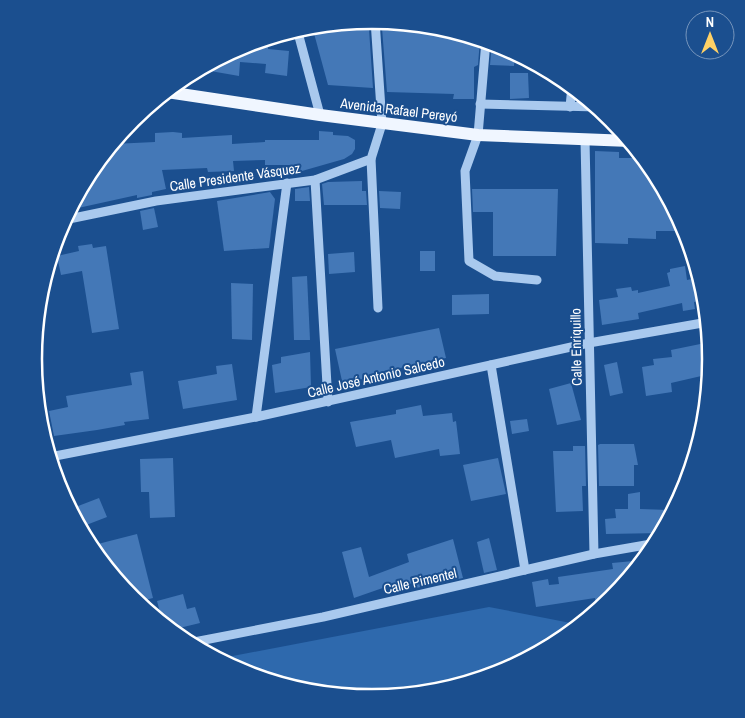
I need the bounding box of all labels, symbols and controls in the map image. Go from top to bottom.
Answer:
north arrow [685,10,735,60]
text: N [706,13,714,31]
street label: Avenida Rafael Pereyó [338,94,459,126]
street label: Calle Presidente Vásquez [168,159,302,195]
street label: Calle Enriquillo [566,308,586,386]
street label: Calle José Antonio Salcedo [306,352,446,402]
street label: Calle Pimentel [382,564,458,598]

